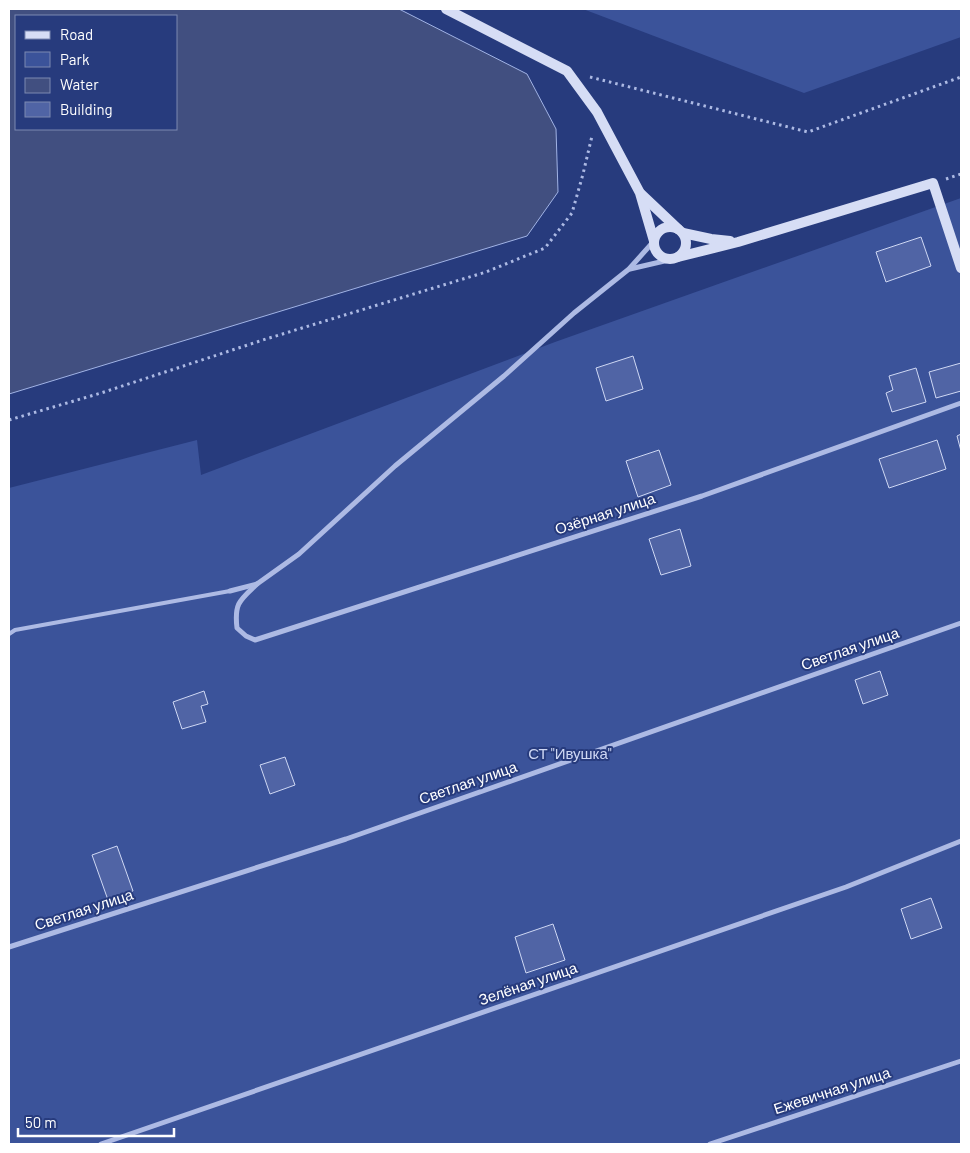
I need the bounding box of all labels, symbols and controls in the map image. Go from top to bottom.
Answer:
legend [15,15,178,130]
text: Road [60,25,93,43]
text: Park [60,50,90,68]
text: Water [60,75,99,93]
text: Building [60,100,113,118]
street label: Озёрная улица [552,488,658,538]
street label: Светлая улица [798,623,902,673]
park label: СТ "Ивушка" [528,744,612,762]
street label: Светлая улица [416,757,520,807]
street label: Светлая улица [32,884,136,933]
street label: Зелёная улица [476,958,580,1008]
street label: Ежевичная улица [771,1063,893,1117]
scale bar [18,1106,174,1138]
text: 50 m [25,1113,57,1131]

